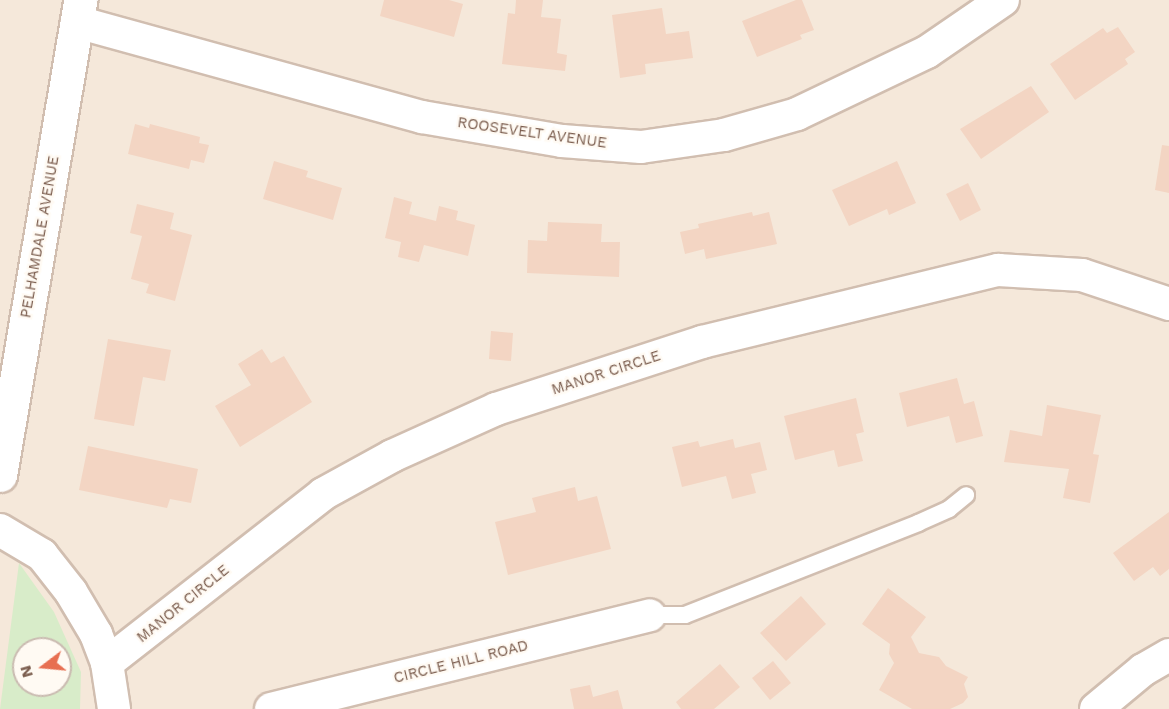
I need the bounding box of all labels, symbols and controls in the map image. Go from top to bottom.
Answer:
street label: ROOSEVELT AVENUE [456,114,608,152]
street label: PELHAMDALE AVENUE [17,154,63,320]
street label: MANOR CIRCLE [549,347,663,399]
street label: MANOR CIRCLE [133,561,233,647]
north arrow [12,637,72,697]
street label: CIRCLE HILL ROAD [392,637,530,687]
text: N [15,663,37,680]

